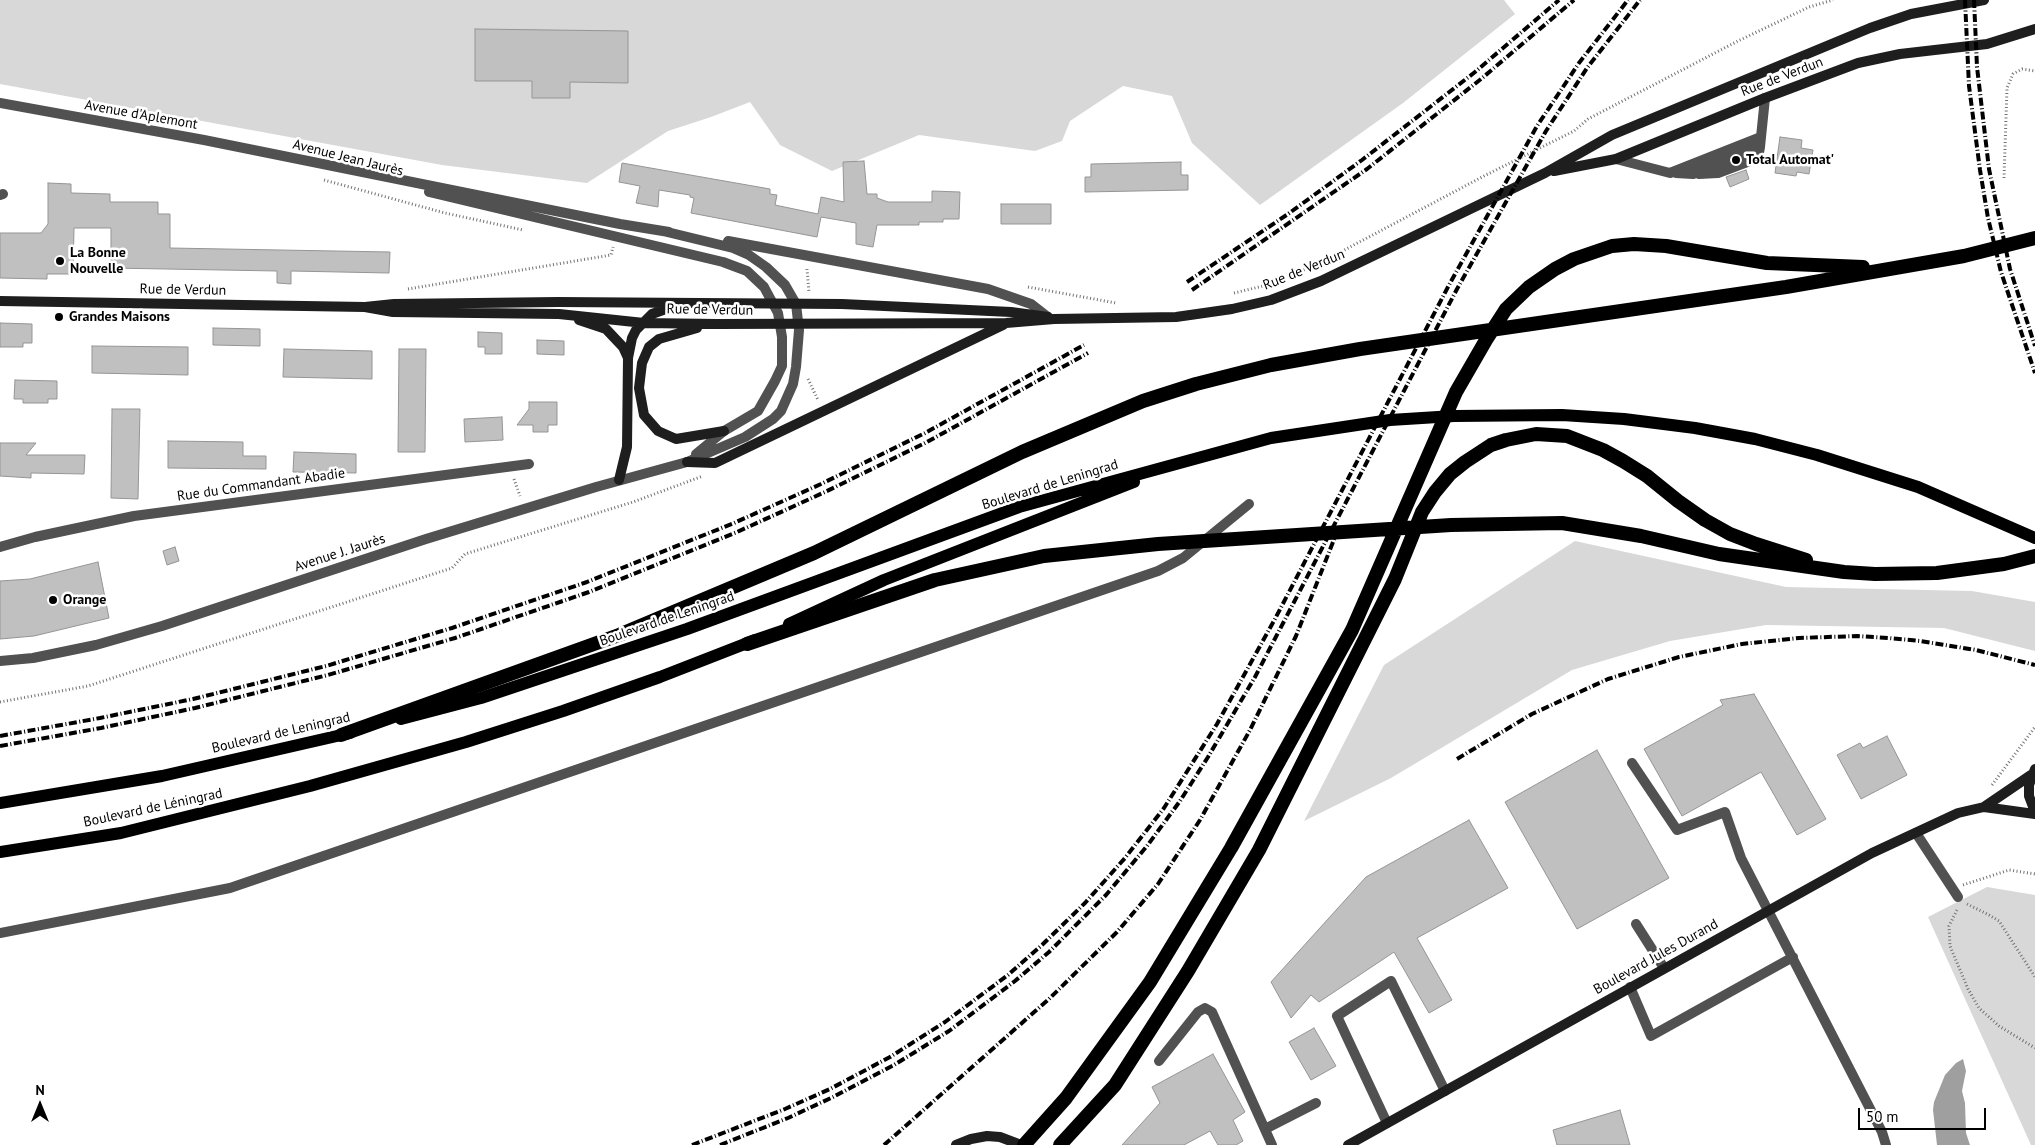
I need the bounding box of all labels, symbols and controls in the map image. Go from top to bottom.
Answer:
street label: Rue de Verdun [1739,54,1825,100]
street label: Avenue d'Aplemont [83,97,199,133]
street label: Avenue Jean Jaurès [291,136,405,180]
place label: Total Automat' [1746,152,1834,168]
marker: Total Automat' [1730,154,1742,166]
place label: La Bonne Nouvelle [70,245,126,278]
street label: Rue de Verdun [1261,246,1347,294]
marker: La Bonne Nouvelle [54,255,66,267]
street label: Rue de Verdun [140,281,226,299]
street label: Rue de Verdun [667,301,753,319]
place label: Grandes Maisons [69,309,170,325]
marker: Grandes Maisons [53,311,65,323]
street label: Boulevard de Leningrad [980,456,1120,514]
street label: Rue du Commandant Abadie [176,465,346,505]
street label: Avenue J. Jaurès [292,530,388,576]
street label: Boulevard de Leningrad [597,588,737,650]
place label: Orange [63,592,106,608]
marker: Orange [47,594,59,606]
street label: Boulevard de Leningrad [210,709,352,757]
street label: Boulevard de Léningrad [82,785,224,831]
street label: Boulevard Jules Durand [1591,916,1721,998]
north arrow [15,1080,65,1130]
text: N [35,1081,45,1099]
scale bar [1860,1098,1988,1130]
text: 50 m [1866,1107,1899,1126]

